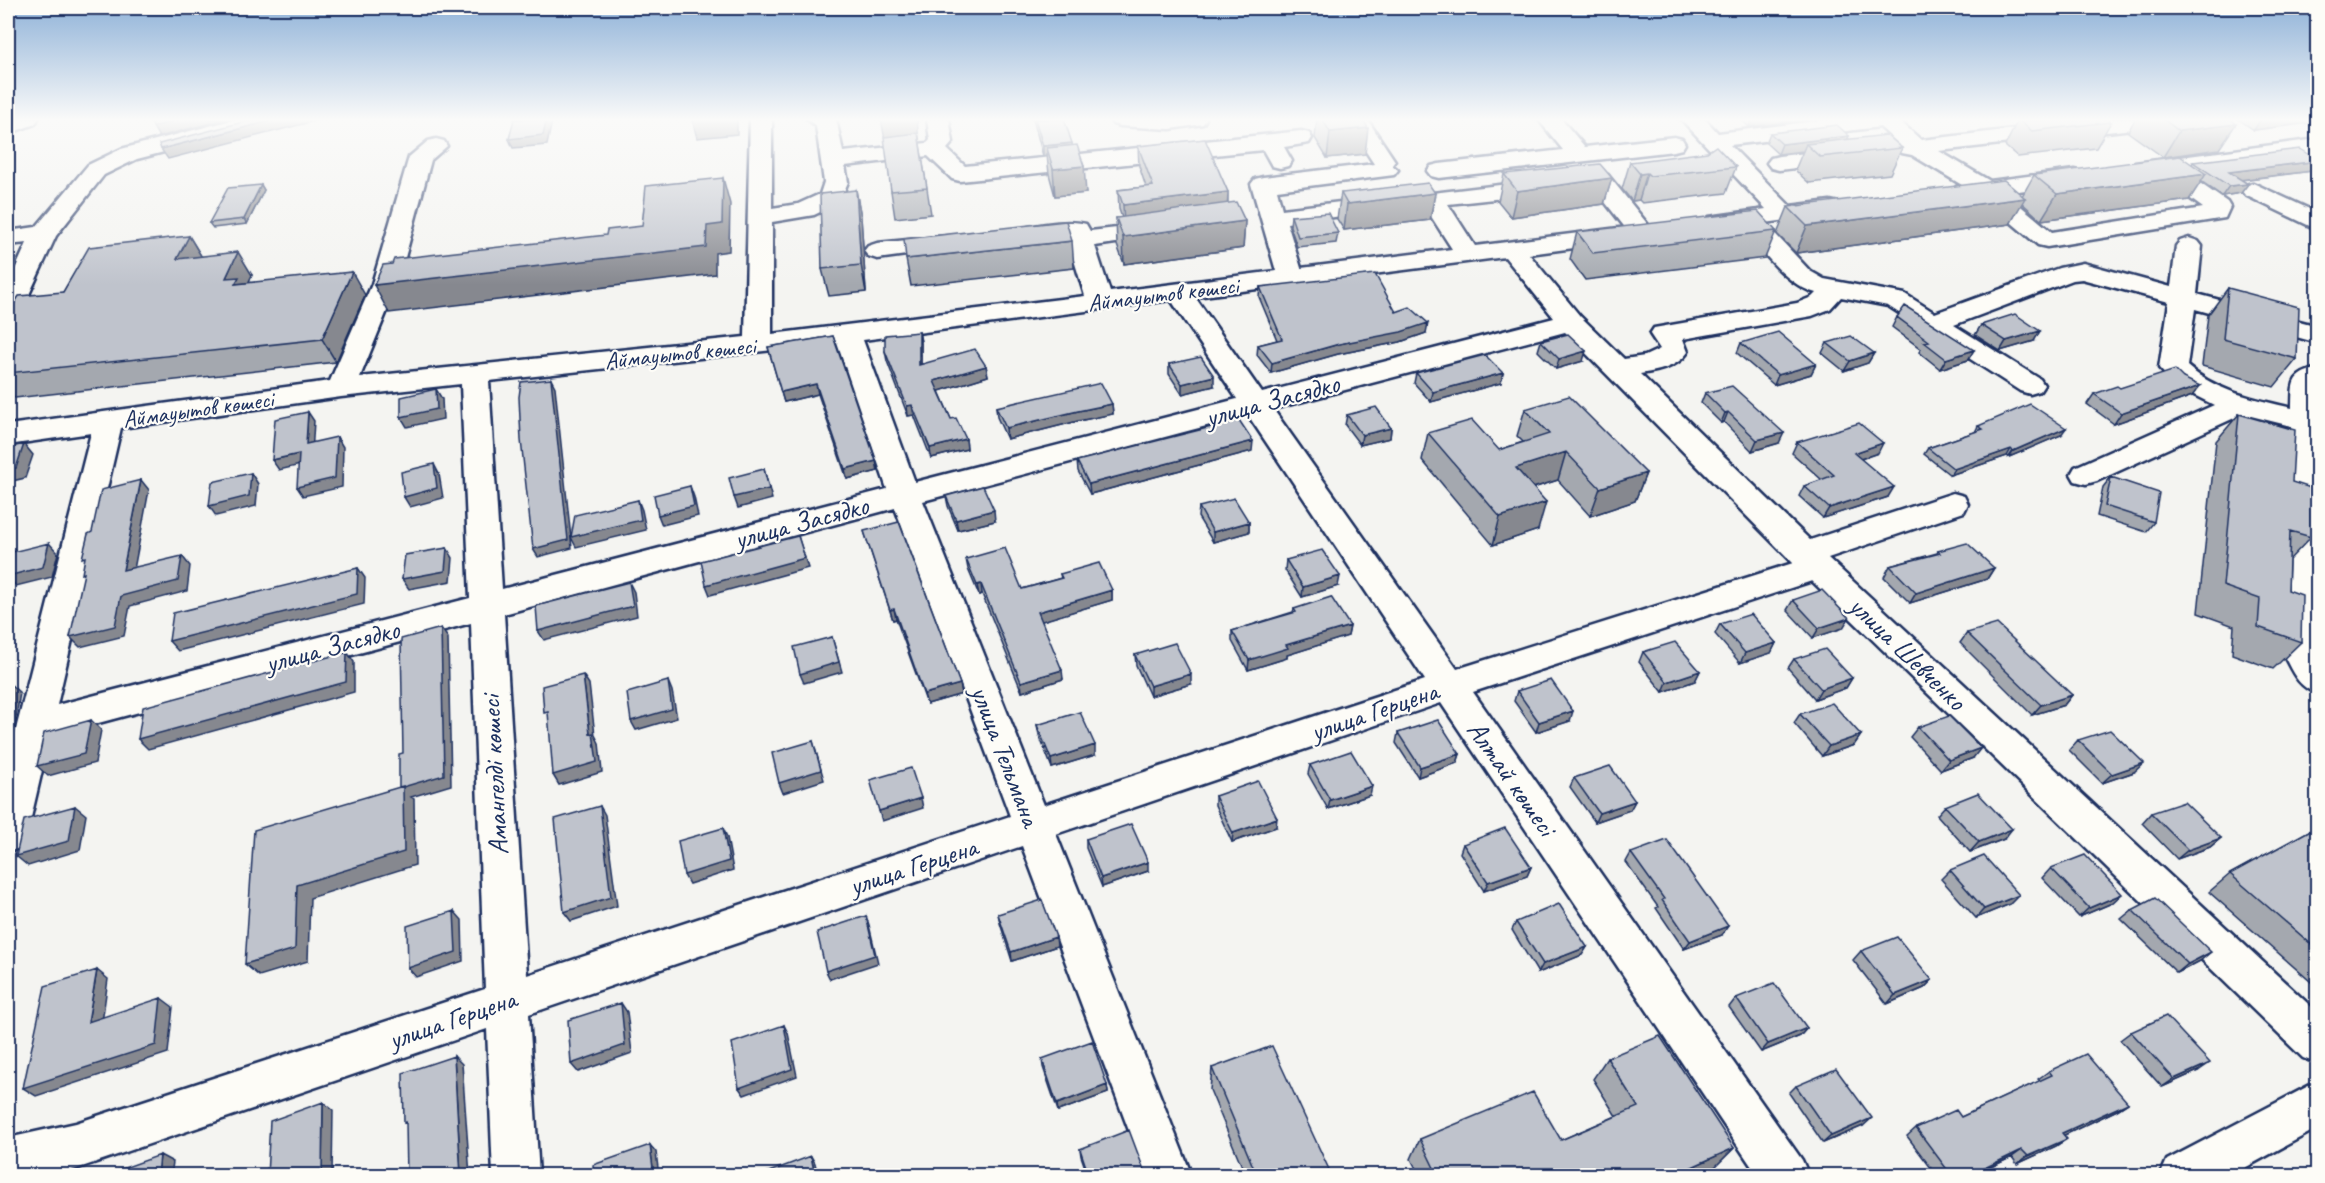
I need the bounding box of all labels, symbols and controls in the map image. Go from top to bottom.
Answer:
street label: Аймауытов көшесі [1086,270,1243,318]
street label: Аймауытов көшесі [603,330,759,376]
street label: улица Засядко [1199,365,1345,435]
street label: Аймауытов көшесі [121,383,278,434]
street label: улица Засядко [728,487,874,557]
street label: улица Шевченко [1841,587,1976,719]
street label: улица Засядко [259,611,405,681]
street label: улица Герцена [1304,672,1445,750]
street label: улица Тельмана [962,679,1050,834]
street label: Амангелді көшесі [472,690,516,856]
street label: Алтай көшесі [1460,714,1567,845]
street label: улица Герцена [843,828,984,904]
street label: улица Герцена [382,980,523,1058]

